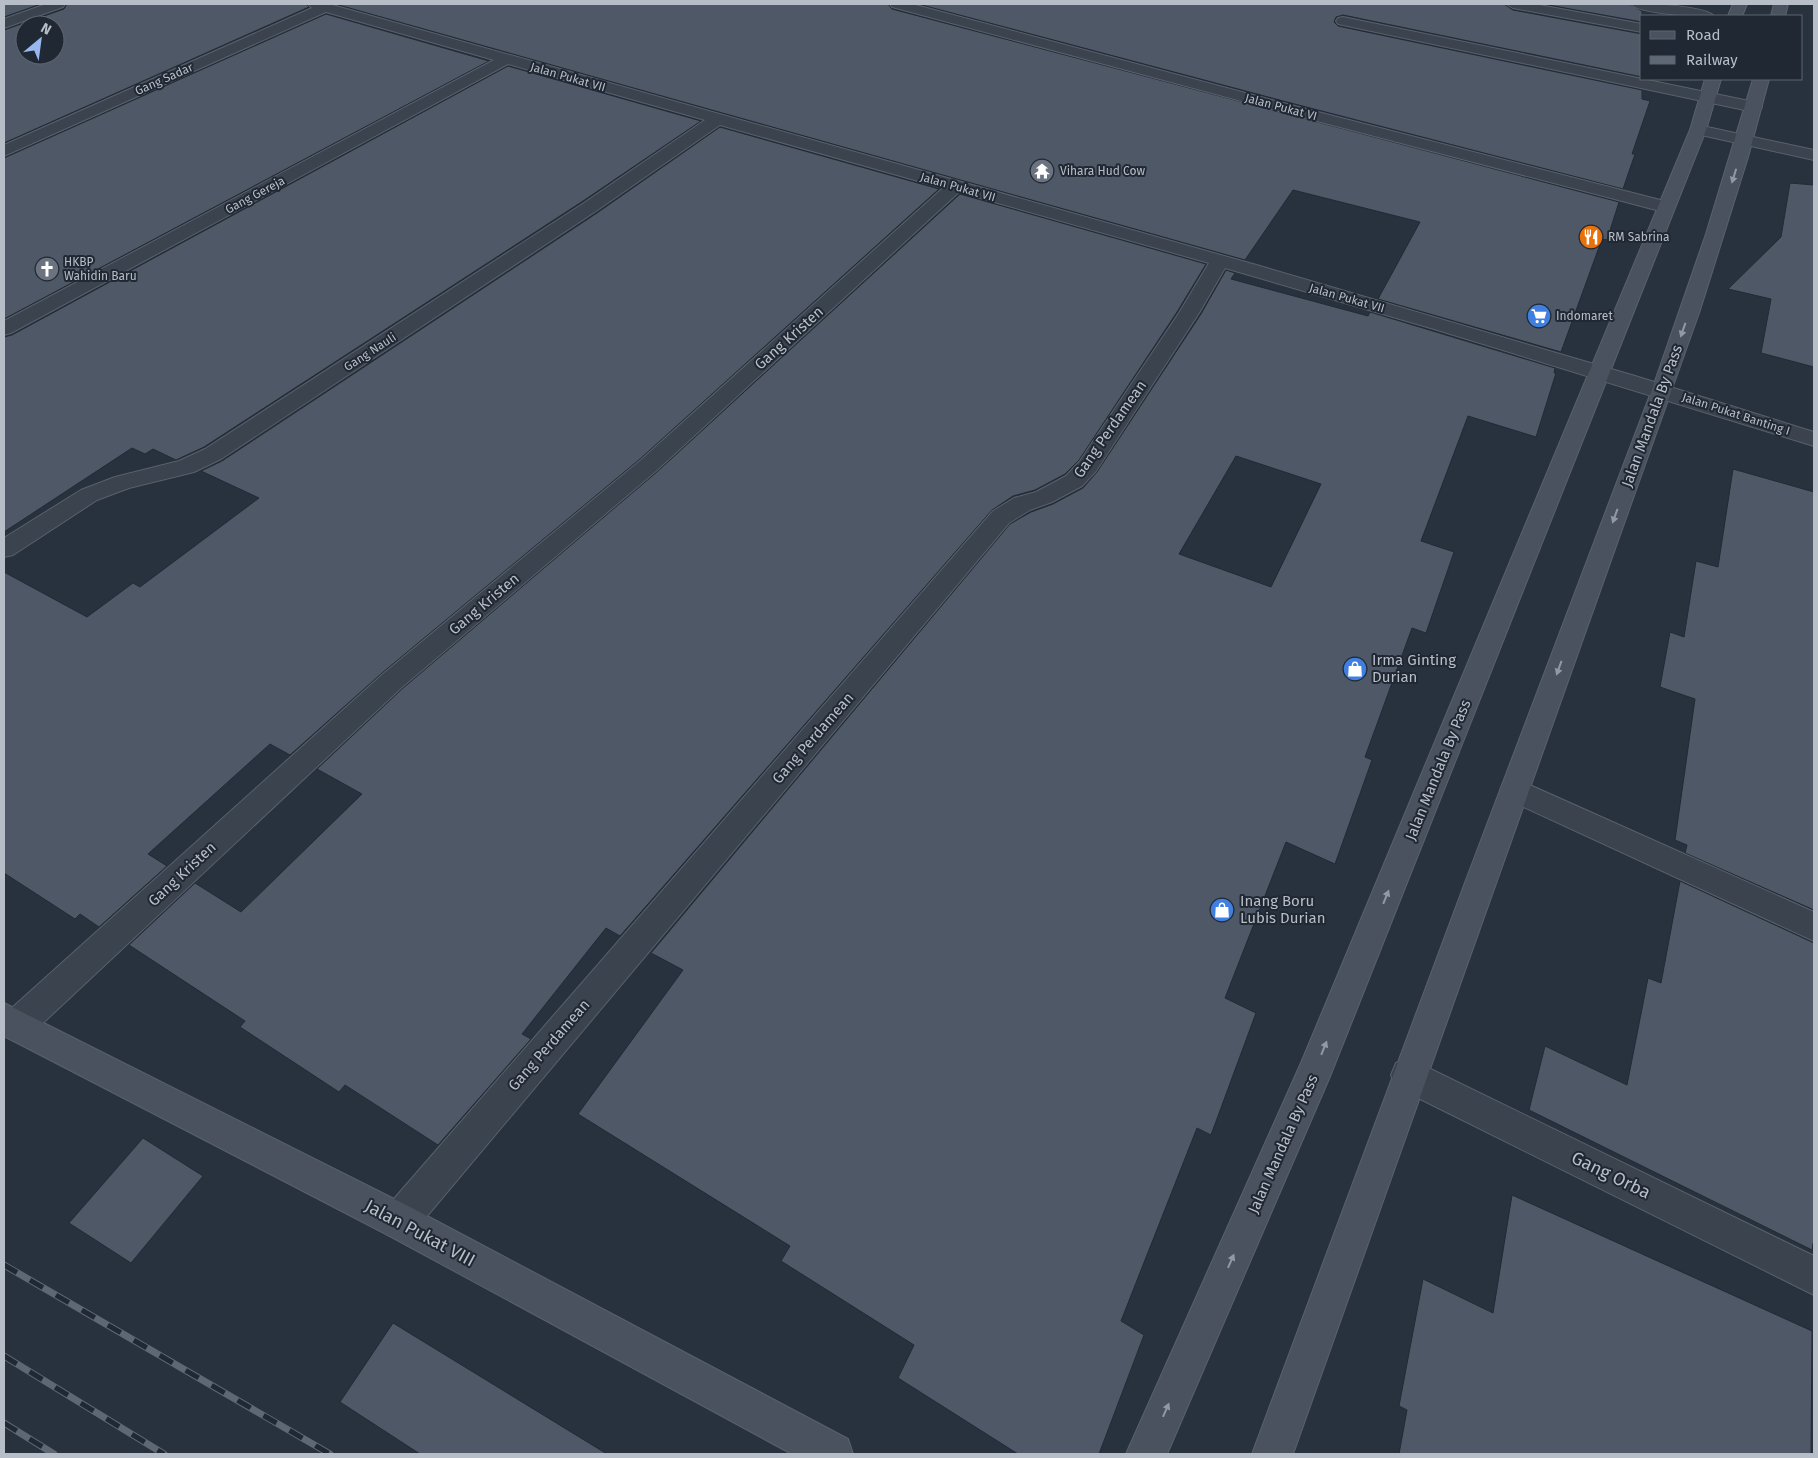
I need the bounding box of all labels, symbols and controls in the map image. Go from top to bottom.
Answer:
north arrow [15,15,65,65]
legend [1640,15,1803,80]
text: N [38,19,54,39]
text: Road [1686,26,1721,44]
text: Railway [1686,51,1738,69]
street label: Gang Sadar [133,60,195,98]
street label: Jalan Pukat VII [529,60,607,94]
street label: Jalan Pukat VI [1243,91,1319,123]
temple icon: Vihara Hud Cow [1029,158,1055,184]
place label: Vihara Hud Cow [1060,164,1146,178]
one-way arrow [1729,169,1737,184]
street label: Jalan Pukat VII [919,170,997,204]
street label: Gang Gereja [223,173,287,217]
restaurant icon: RM Sabrina [1578,224,1604,250]
place label: RM Sabrina [1608,230,1670,244]
place label: HKBP Wahidin Baru [64,255,137,283]
church icon: HKBP Wahidin Baru [34,256,60,282]
street label: Jalan Pukat VII [1308,281,1386,315]
street label: Gang Kristen [751,302,827,374]
supermarket icon: Indomaret [1526,303,1552,329]
place label: Indomaret [1556,309,1613,323]
one-way arrow [1678,323,1686,338]
street label: Gang Nauli [341,330,399,374]
street label: Jalan Mandala By Pass [1618,342,1686,490]
street label: Gang Perdamean [1070,377,1150,481]
street label: Jalan Pukat Banting I [1680,390,1792,438]
one-way arrow [1611,509,1619,524]
street label: Gang Kristen [445,569,523,639]
place label: Irma Ginting Durian [1372,651,1456,686]
shop icon: Irma Ginting Durian [1342,656,1368,682]
one-way arrow [1555,661,1562,676]
street label: Gang Perdamean [769,689,857,787]
street label: Jalan Mandala By Pass [1402,697,1474,843]
street label: Gang Kristen [144,838,220,910]
one-way arrow [1382,890,1390,904]
place label: Inang Boru Lubis Durian [1240,892,1325,927]
shop icon: Inang Boru Lubis Durian [1209,897,1235,923]
street label: Gang Perdamean [505,996,593,1094]
one-way arrow [1321,1041,1329,1055]
street label: Jalan Mandala By Pass [1244,1072,1322,1216]
street label: Gang Orba [1568,1146,1654,1204]
street label: Jalan Pukat VIII [361,1195,479,1271]
one-way arrow [1228,1254,1236,1268]
one-way arrow [1162,1403,1170,1417]

